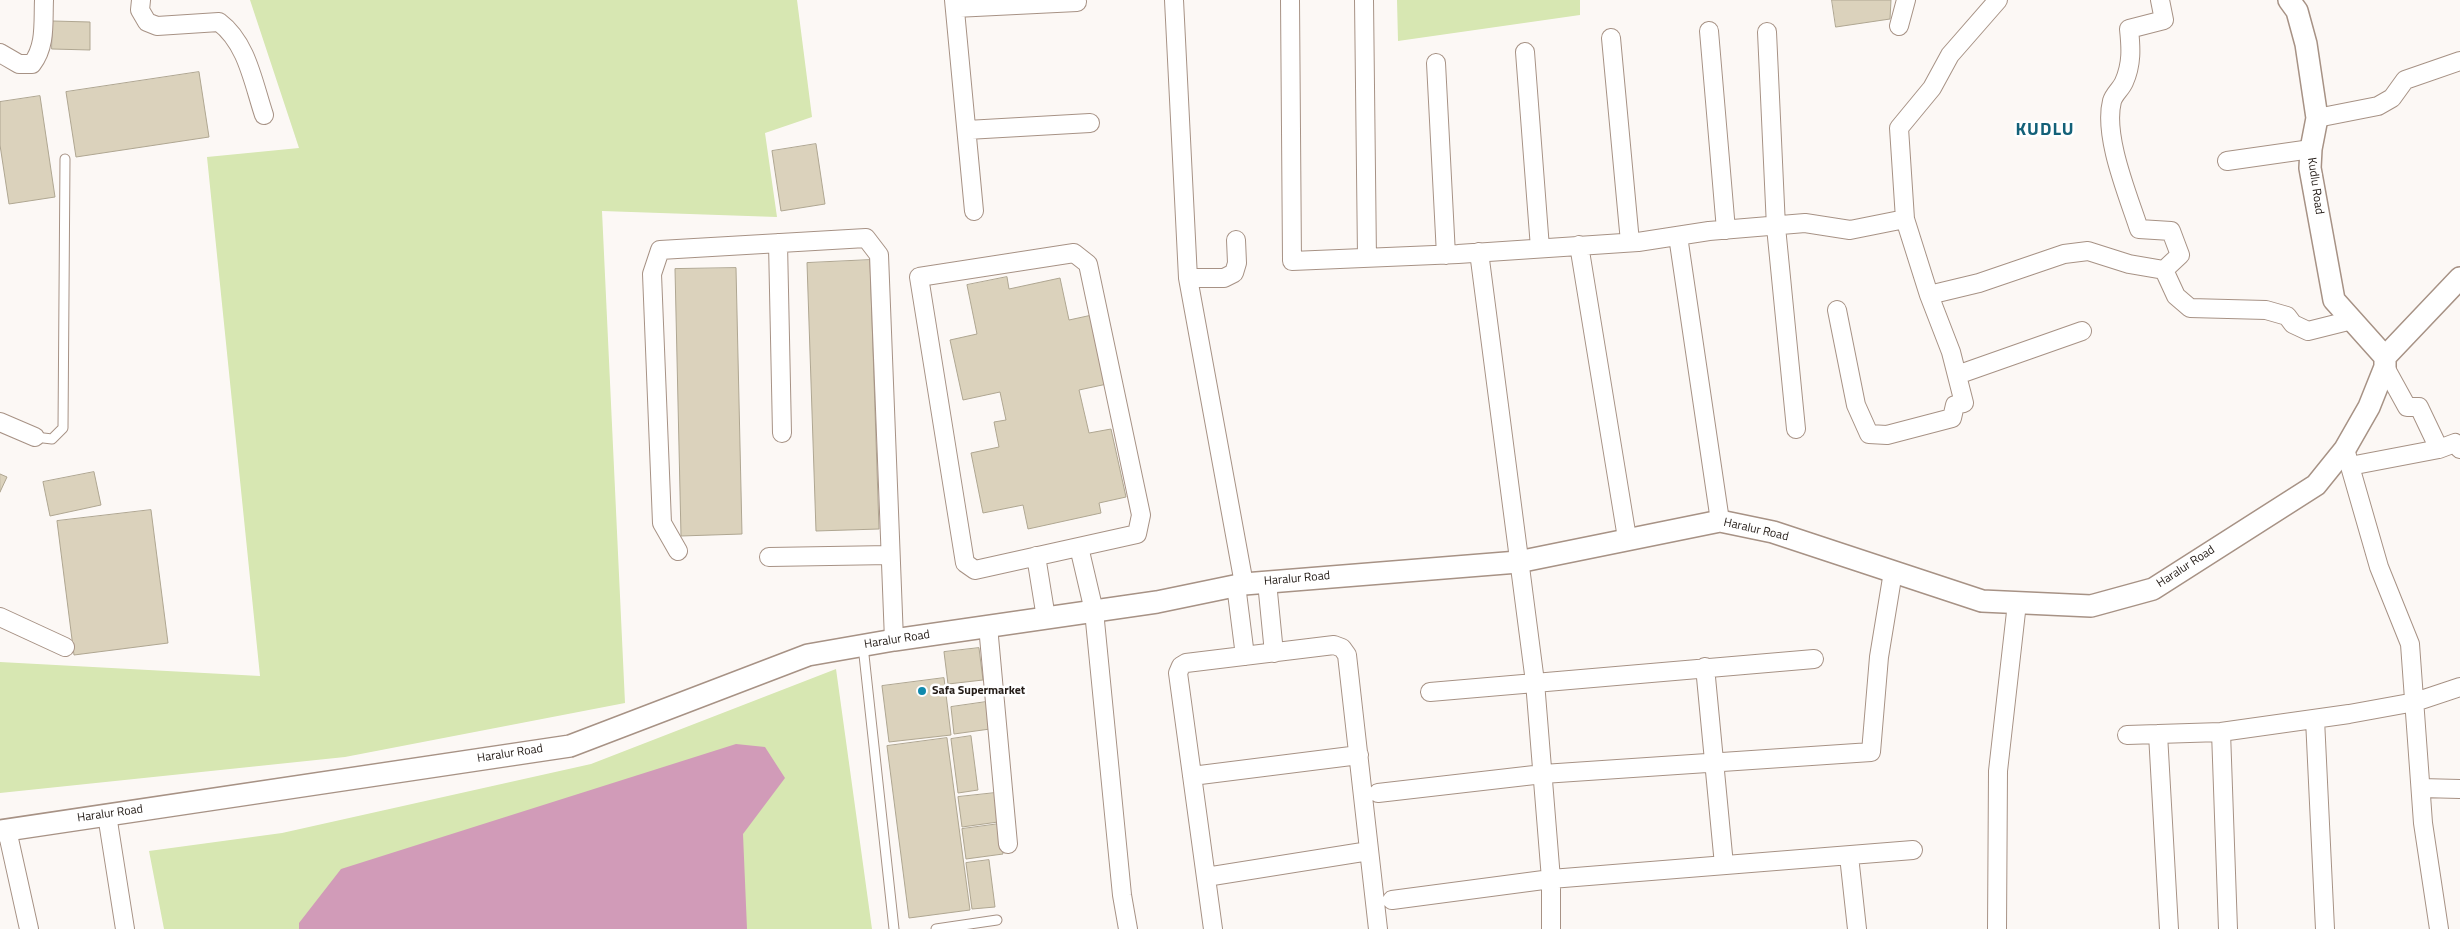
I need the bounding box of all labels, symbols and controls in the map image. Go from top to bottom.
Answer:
district label: KUDLU [2015,120,2075,142]
street label: Kudlu Road [2304,157,2326,215]
street label: Haralur Road [1722,516,1790,544]
street label: Haralur Road [2154,543,2218,591]
street label: Haralur Road [1263,569,1331,589]
street label: Haralur Road [863,628,931,652]
place label: Safa Supermarket [932,684,1025,698]
marker: Safa Supermarket [916,685,928,697]
street label: Haralur Road [476,742,544,766]
street label: Haralur Road [76,802,144,826]

